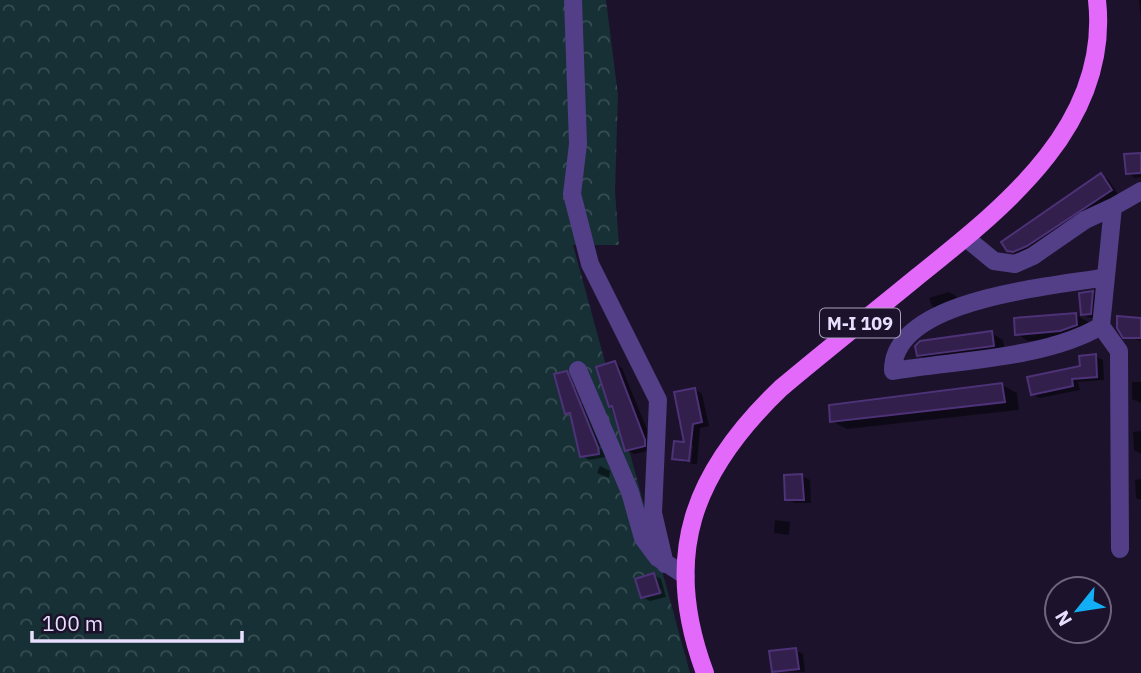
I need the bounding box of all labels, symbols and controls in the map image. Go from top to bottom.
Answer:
road number: M-I 109 [820,309,900,338]
north arrow [1043,575,1113,645]
scale bar [32,600,242,644]
text: N [1049,607,1077,630]
text: 100 m [42,609,103,637]

